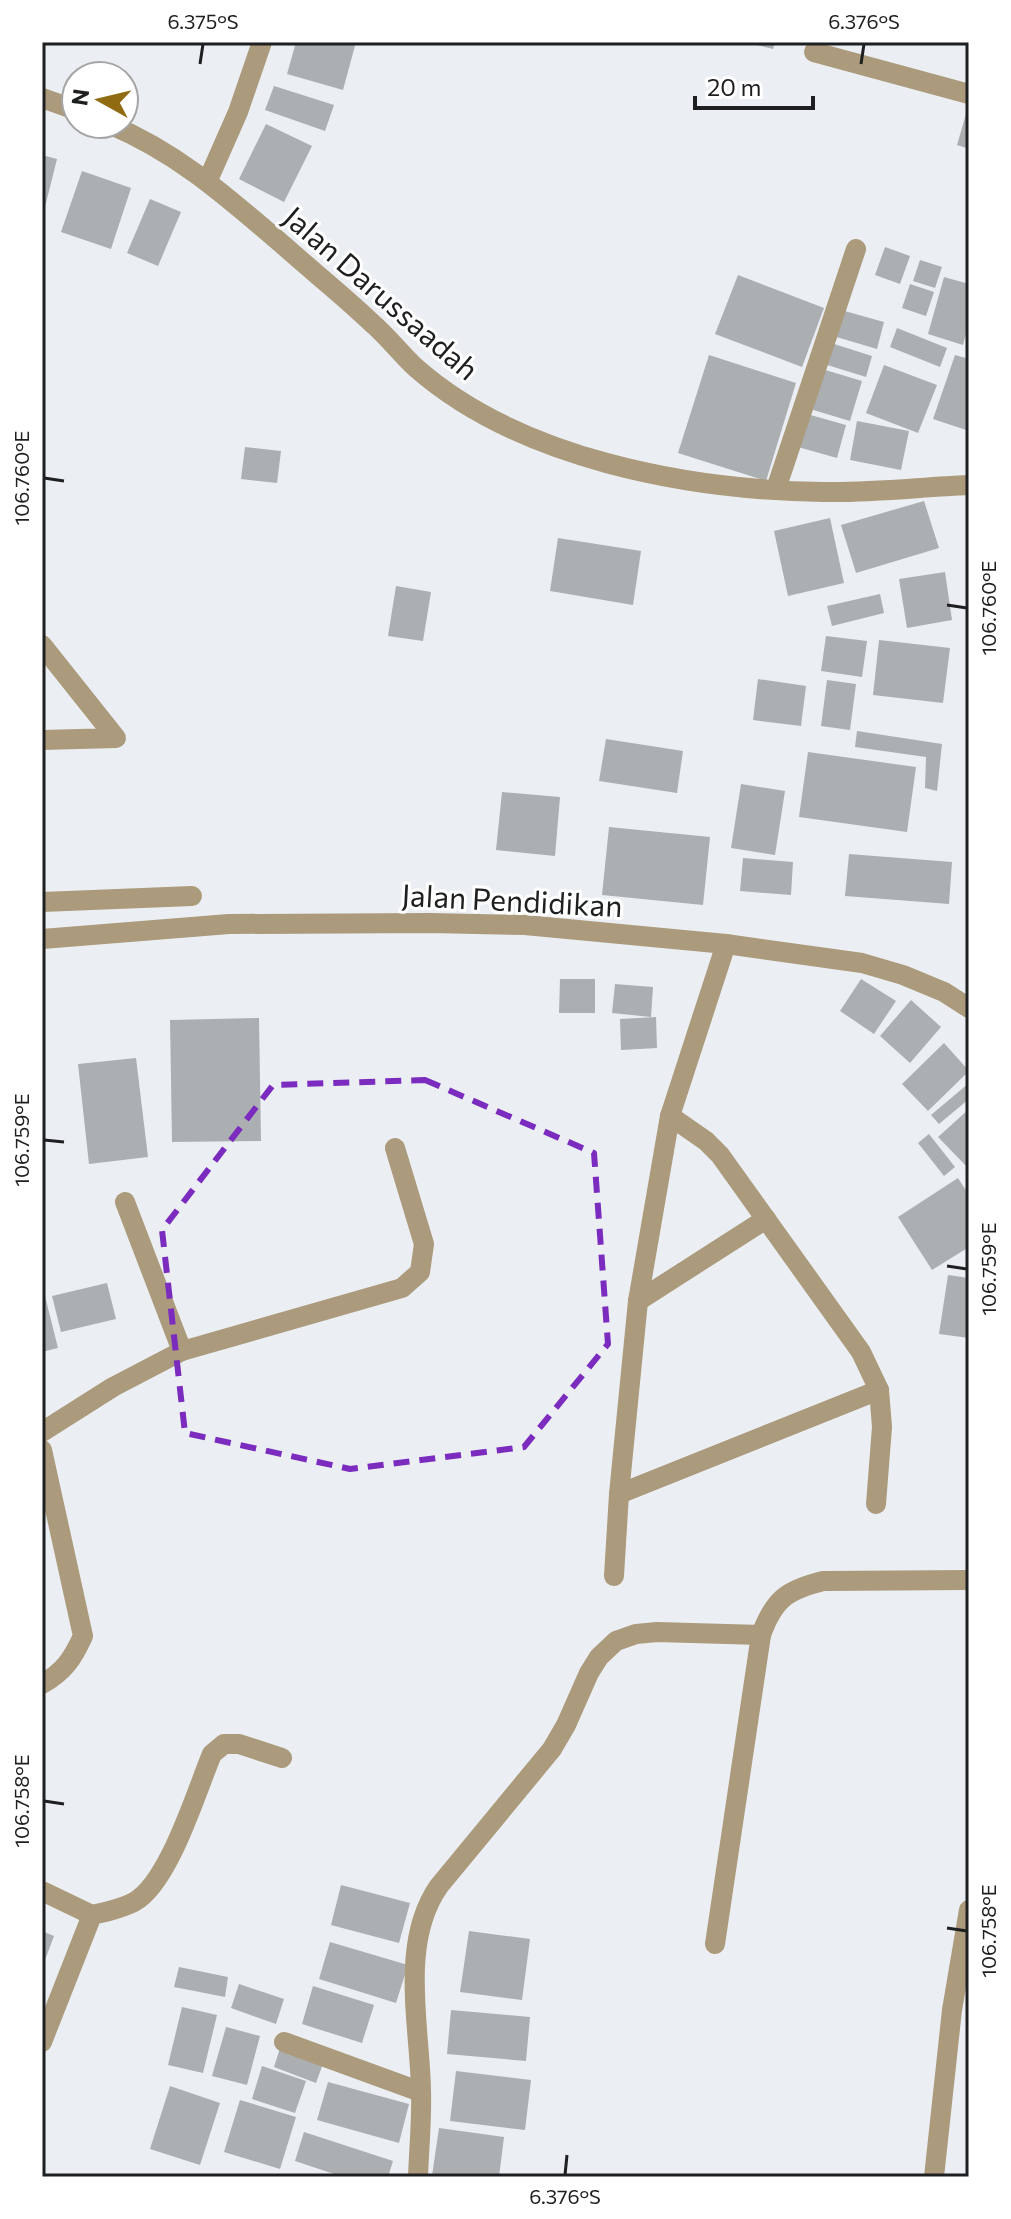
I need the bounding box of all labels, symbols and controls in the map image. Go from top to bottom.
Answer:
text: 6.375°S [168,9,239,33]
text: 6.376°S [828,9,900,33]
north arrow [60,60,140,140]
scale bar [695,60,813,110]
text: 20 m [707,72,761,101]
text: N [65,87,94,107]
street label: Jalan Darussaadah [277,197,487,387]
text: 106.760°E [9,431,33,525]
text: 106.760°E [976,561,1000,655]
street label: Jalan Pendidikan [401,875,623,923]
text: 106.759°E [9,1093,33,1187]
text: 106.759°E [976,1222,1000,1316]
text: 106.758°E [9,1754,33,1848]
text: 106.758°E [976,1884,1000,1978]
text: 6.376°S [529,2184,601,2208]

